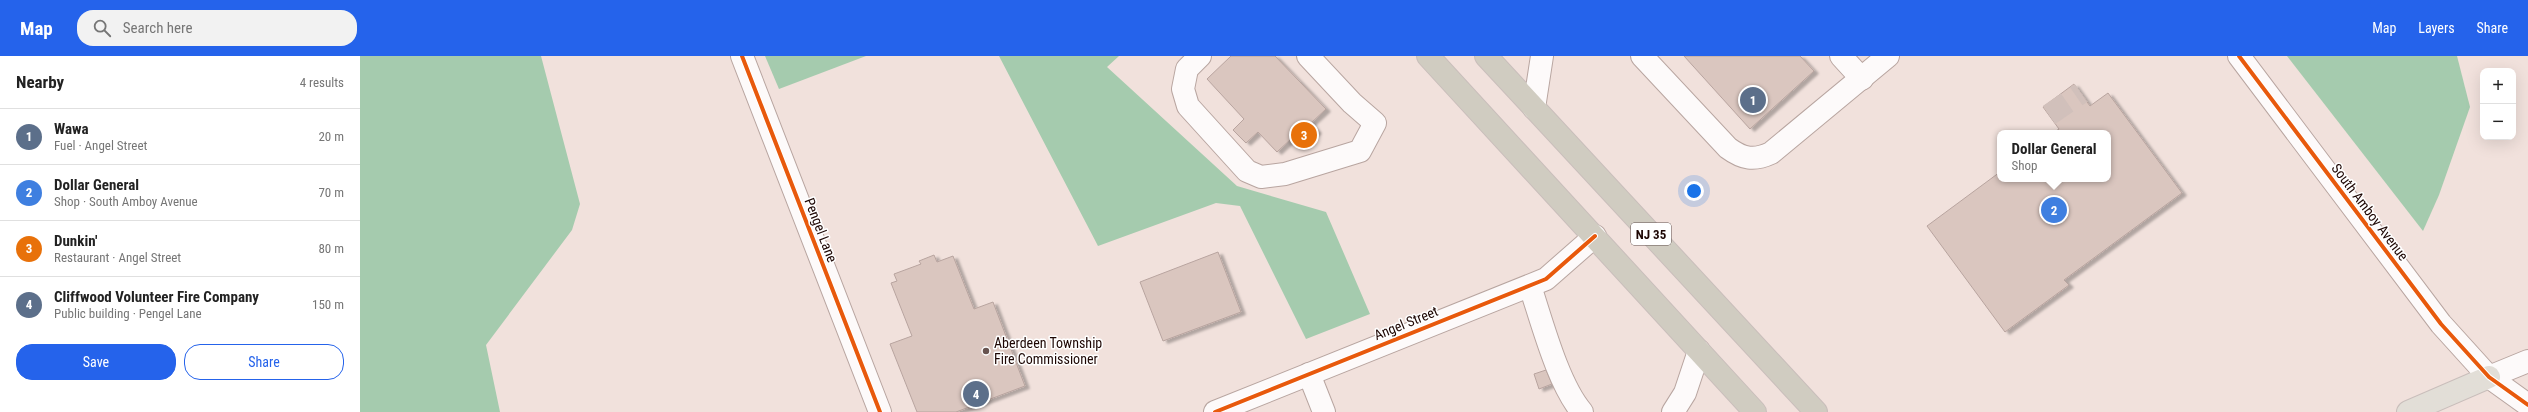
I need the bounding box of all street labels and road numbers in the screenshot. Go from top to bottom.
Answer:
street label: South Amboy Avenue [2328,160,2412,264]
street label: Pengel Lane [801,196,841,265]
road number: NJ 35 [1631,223,1671,245]
street label: Angel Street [1372,303,1440,343]

